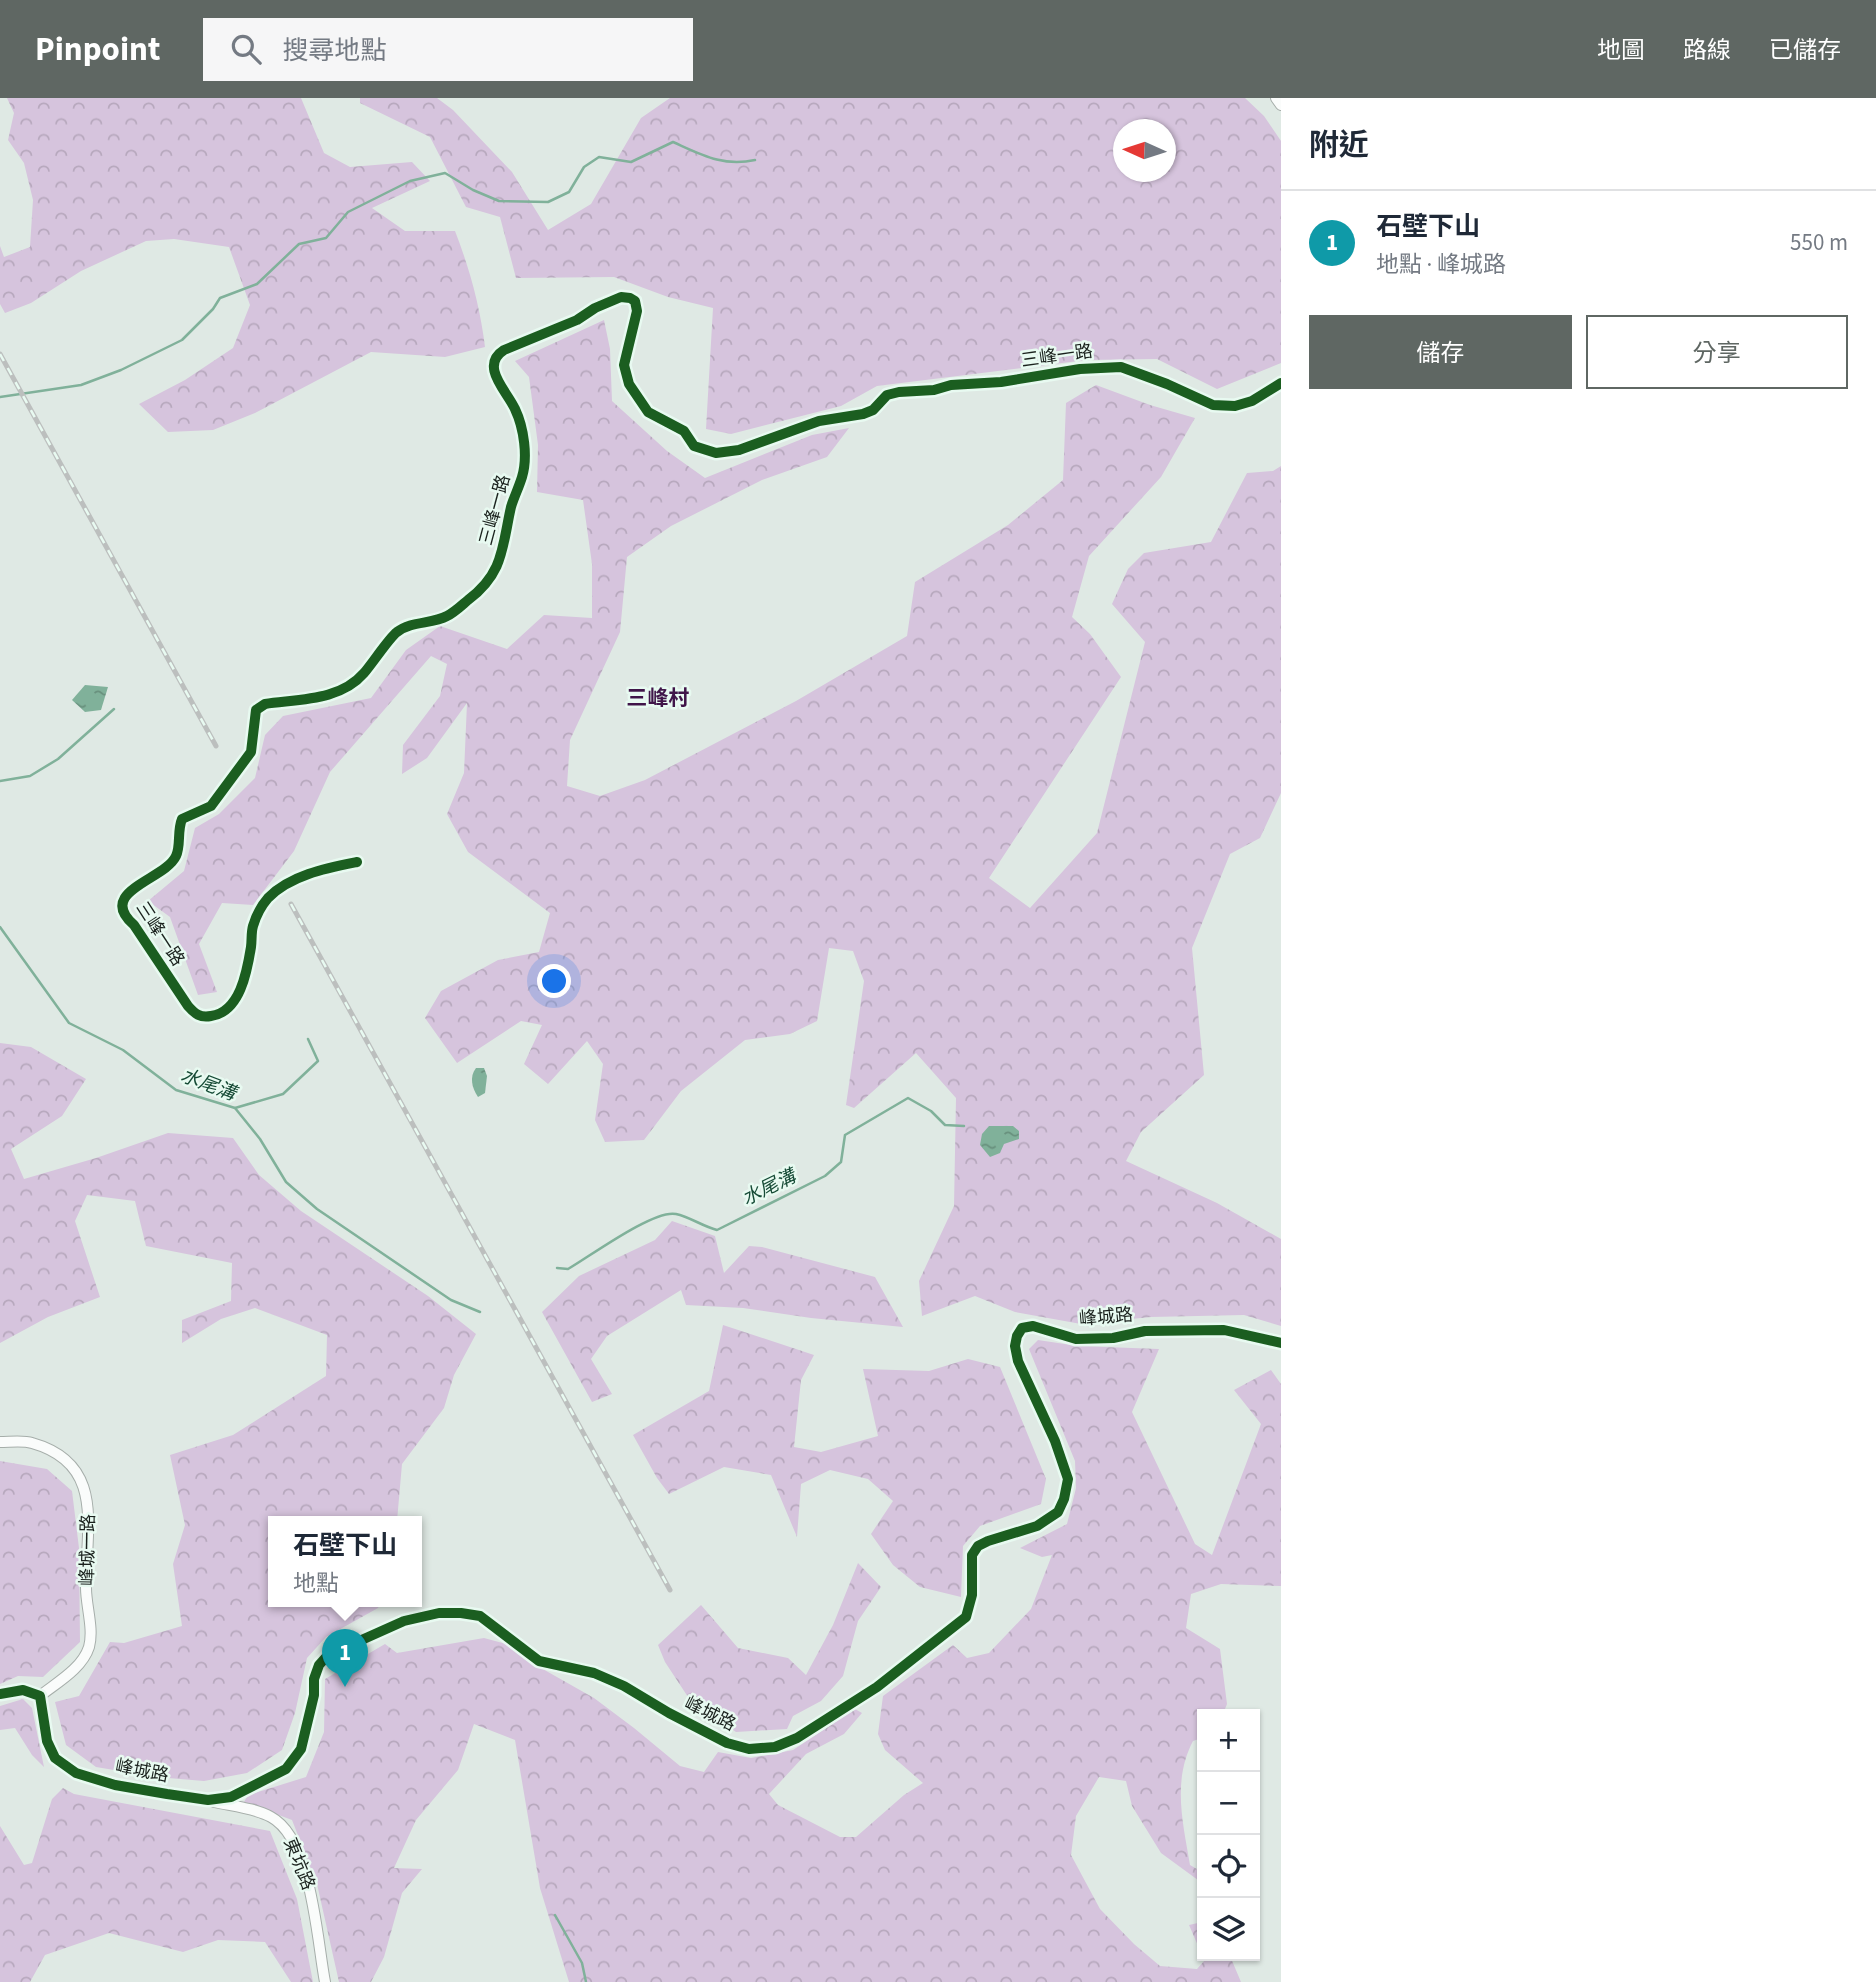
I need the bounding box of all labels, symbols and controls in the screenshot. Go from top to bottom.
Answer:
search box [203,18,693,81]
text: Pinpoint [35,26,161,73]
icon: search [227,30,265,68]
text: 搜尋地點 [283,32,387,69]
text: 地圖 [1597,33,1645,68]
text: 路線 [1683,33,1731,68]
text: 已儲存 [1769,33,1841,68]
north arrow [1113,119,1176,182]
text: 附近 [1309,124,1369,167]
text: 石壁下山 [1376,208,1480,245]
text: 1 [1326,226,1338,259]
text: 550 m [1790,226,1848,259]
text: 地點 · 峰城路 [1376,248,1506,281]
button: 儲存 [1309,315,1572,389]
button: 分享 [1586,315,1848,389]
street label: 三峰一路 [1020,339,1094,373]
street label: 三峰一路 [474,472,516,548]
district label: 三峰村 [627,683,690,713]
street label: 三峰一路 [130,897,190,971]
your location [537,964,571,998]
water label: 水尾溝 [177,1062,242,1109]
water label: 水尾溝 [737,1162,803,1213]
street label: 峰城路 [1078,1302,1134,1332]
street label: 峰城一路 [75,1514,101,1586]
popup [268,1516,422,1607]
text: 石壁下山 [293,1527,397,1564]
text: 地點 [293,1567,339,1600]
pin: 1 [322,1629,368,1687]
street label: 峰城路 [680,1691,740,1737]
map controls [1197,1709,1260,1961]
button: + [1197,1709,1260,1772]
street label: 峰城路 [113,1754,171,1788]
button: − [1197,1772,1260,1835]
street label: 東坑路 [277,1834,321,1894]
button: locate [1197,1835,1260,1898]
button: layers [1197,1898,1260,1961]

